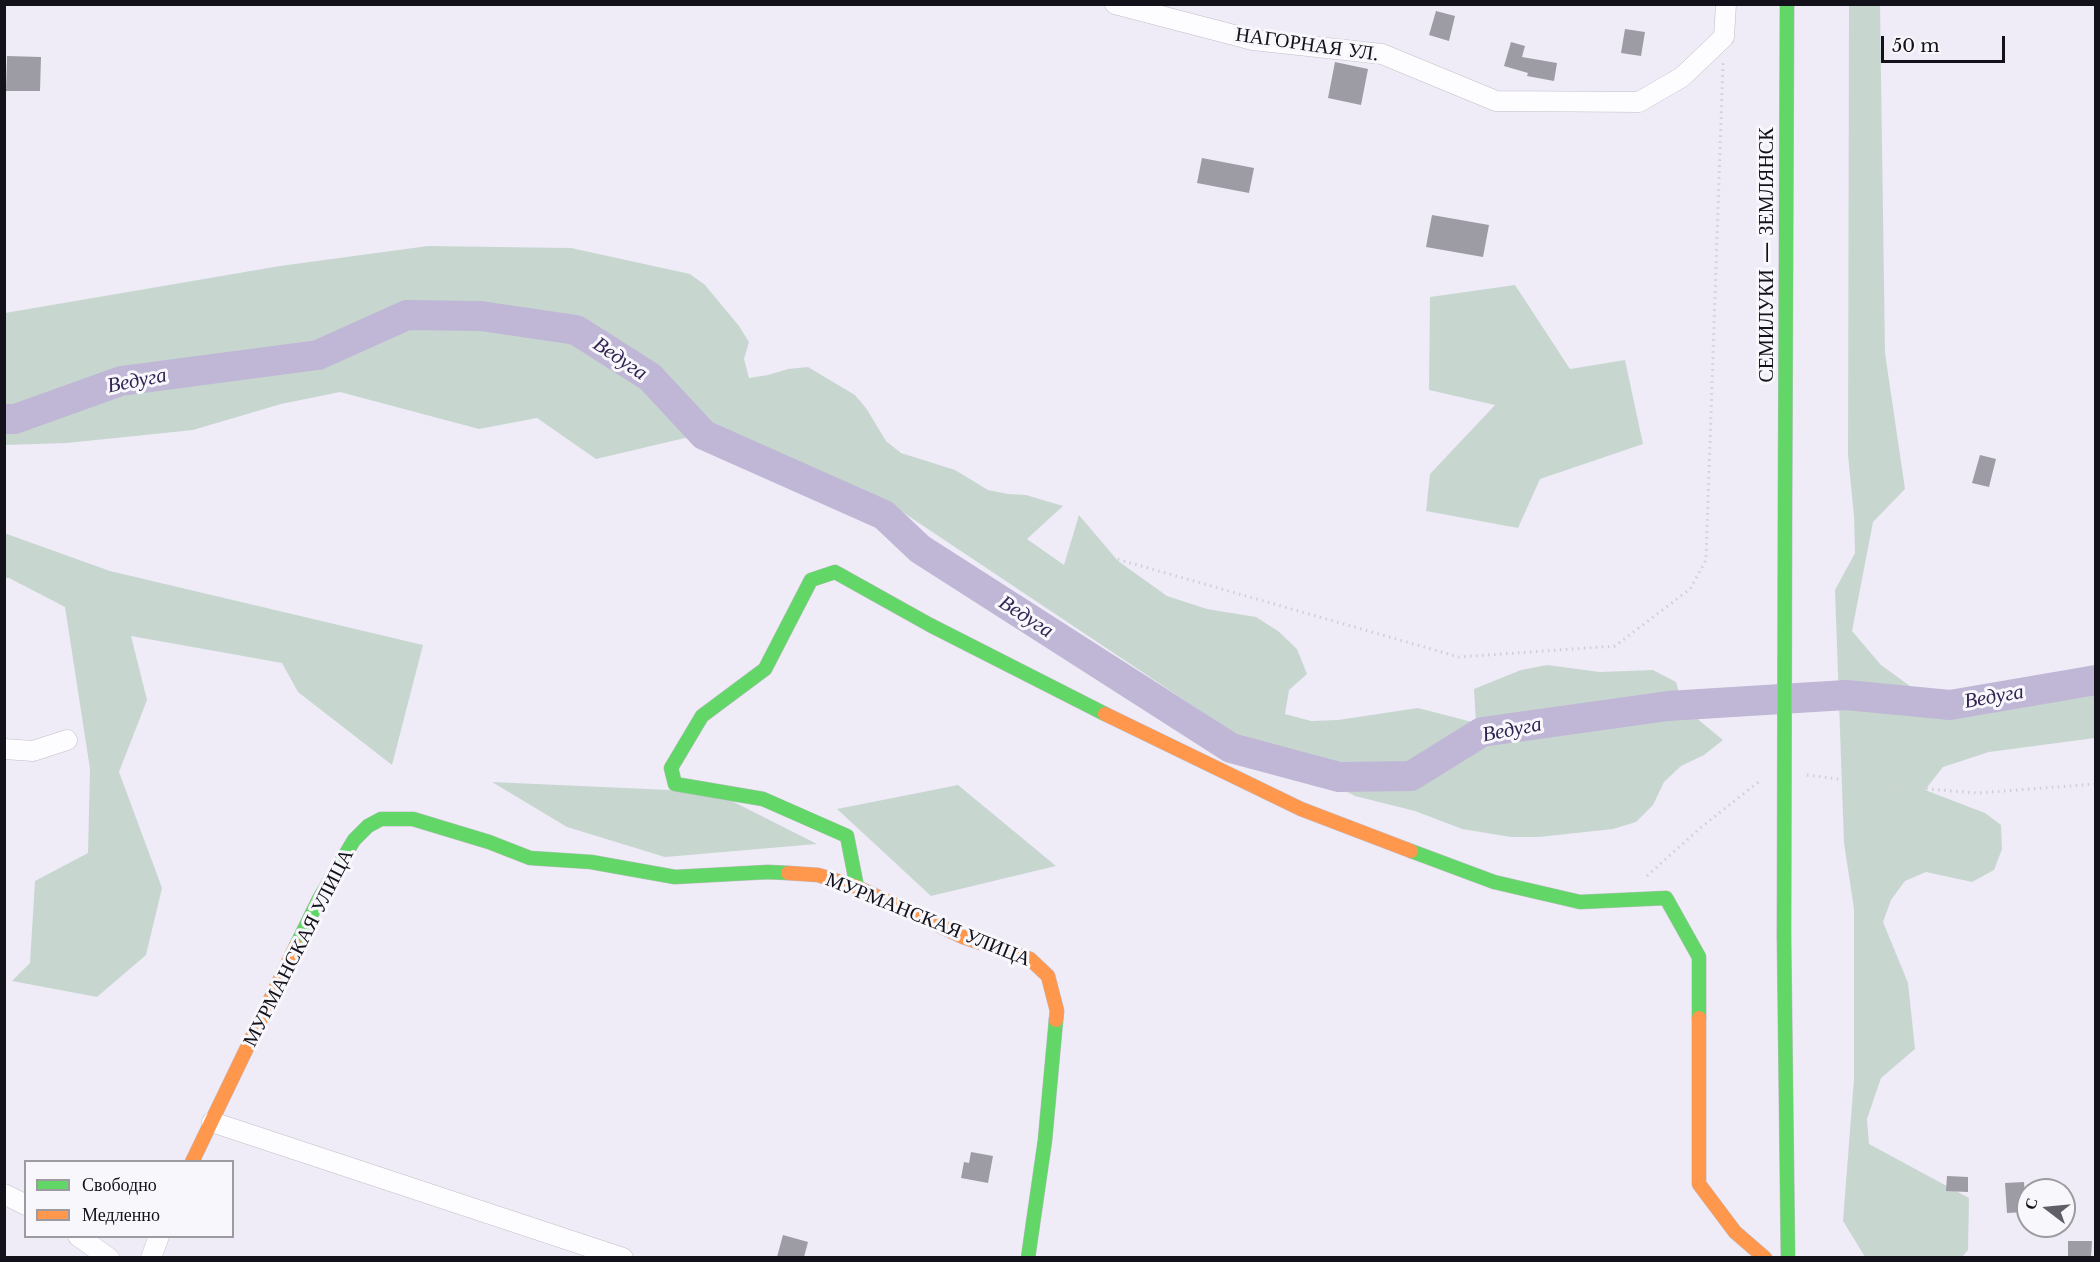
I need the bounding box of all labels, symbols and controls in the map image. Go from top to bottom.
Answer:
street label: НАГОРНАЯ УЛ. [1234,23,1380,67]
scale bar [1884,24,2008,62]
text: 50 m [1892,35,1940,57]
street label: СЕМИЛУКИ — ЗЕМЛЯНСК [1755,127,1779,383]
water label: Ведуга [588,332,652,386]
water label: Ведуга [105,363,169,399]
water label: Ведуга [994,590,1058,644]
water label: Ведуга [1962,679,2026,715]
water label: Ведуга [1480,712,1544,748]
street label: МУРМАНСКАЯ УЛИЦА [239,845,359,1051]
street label: МУРМАНСКАЯ УЛИЦА [822,868,1034,972]
legend [24,1160,234,1238]
text: Свободно [82,1174,157,1196]
north arrow [2016,1178,2076,1238]
text: С [2019,1195,2042,1212]
text: Медленно [82,1204,160,1226]

